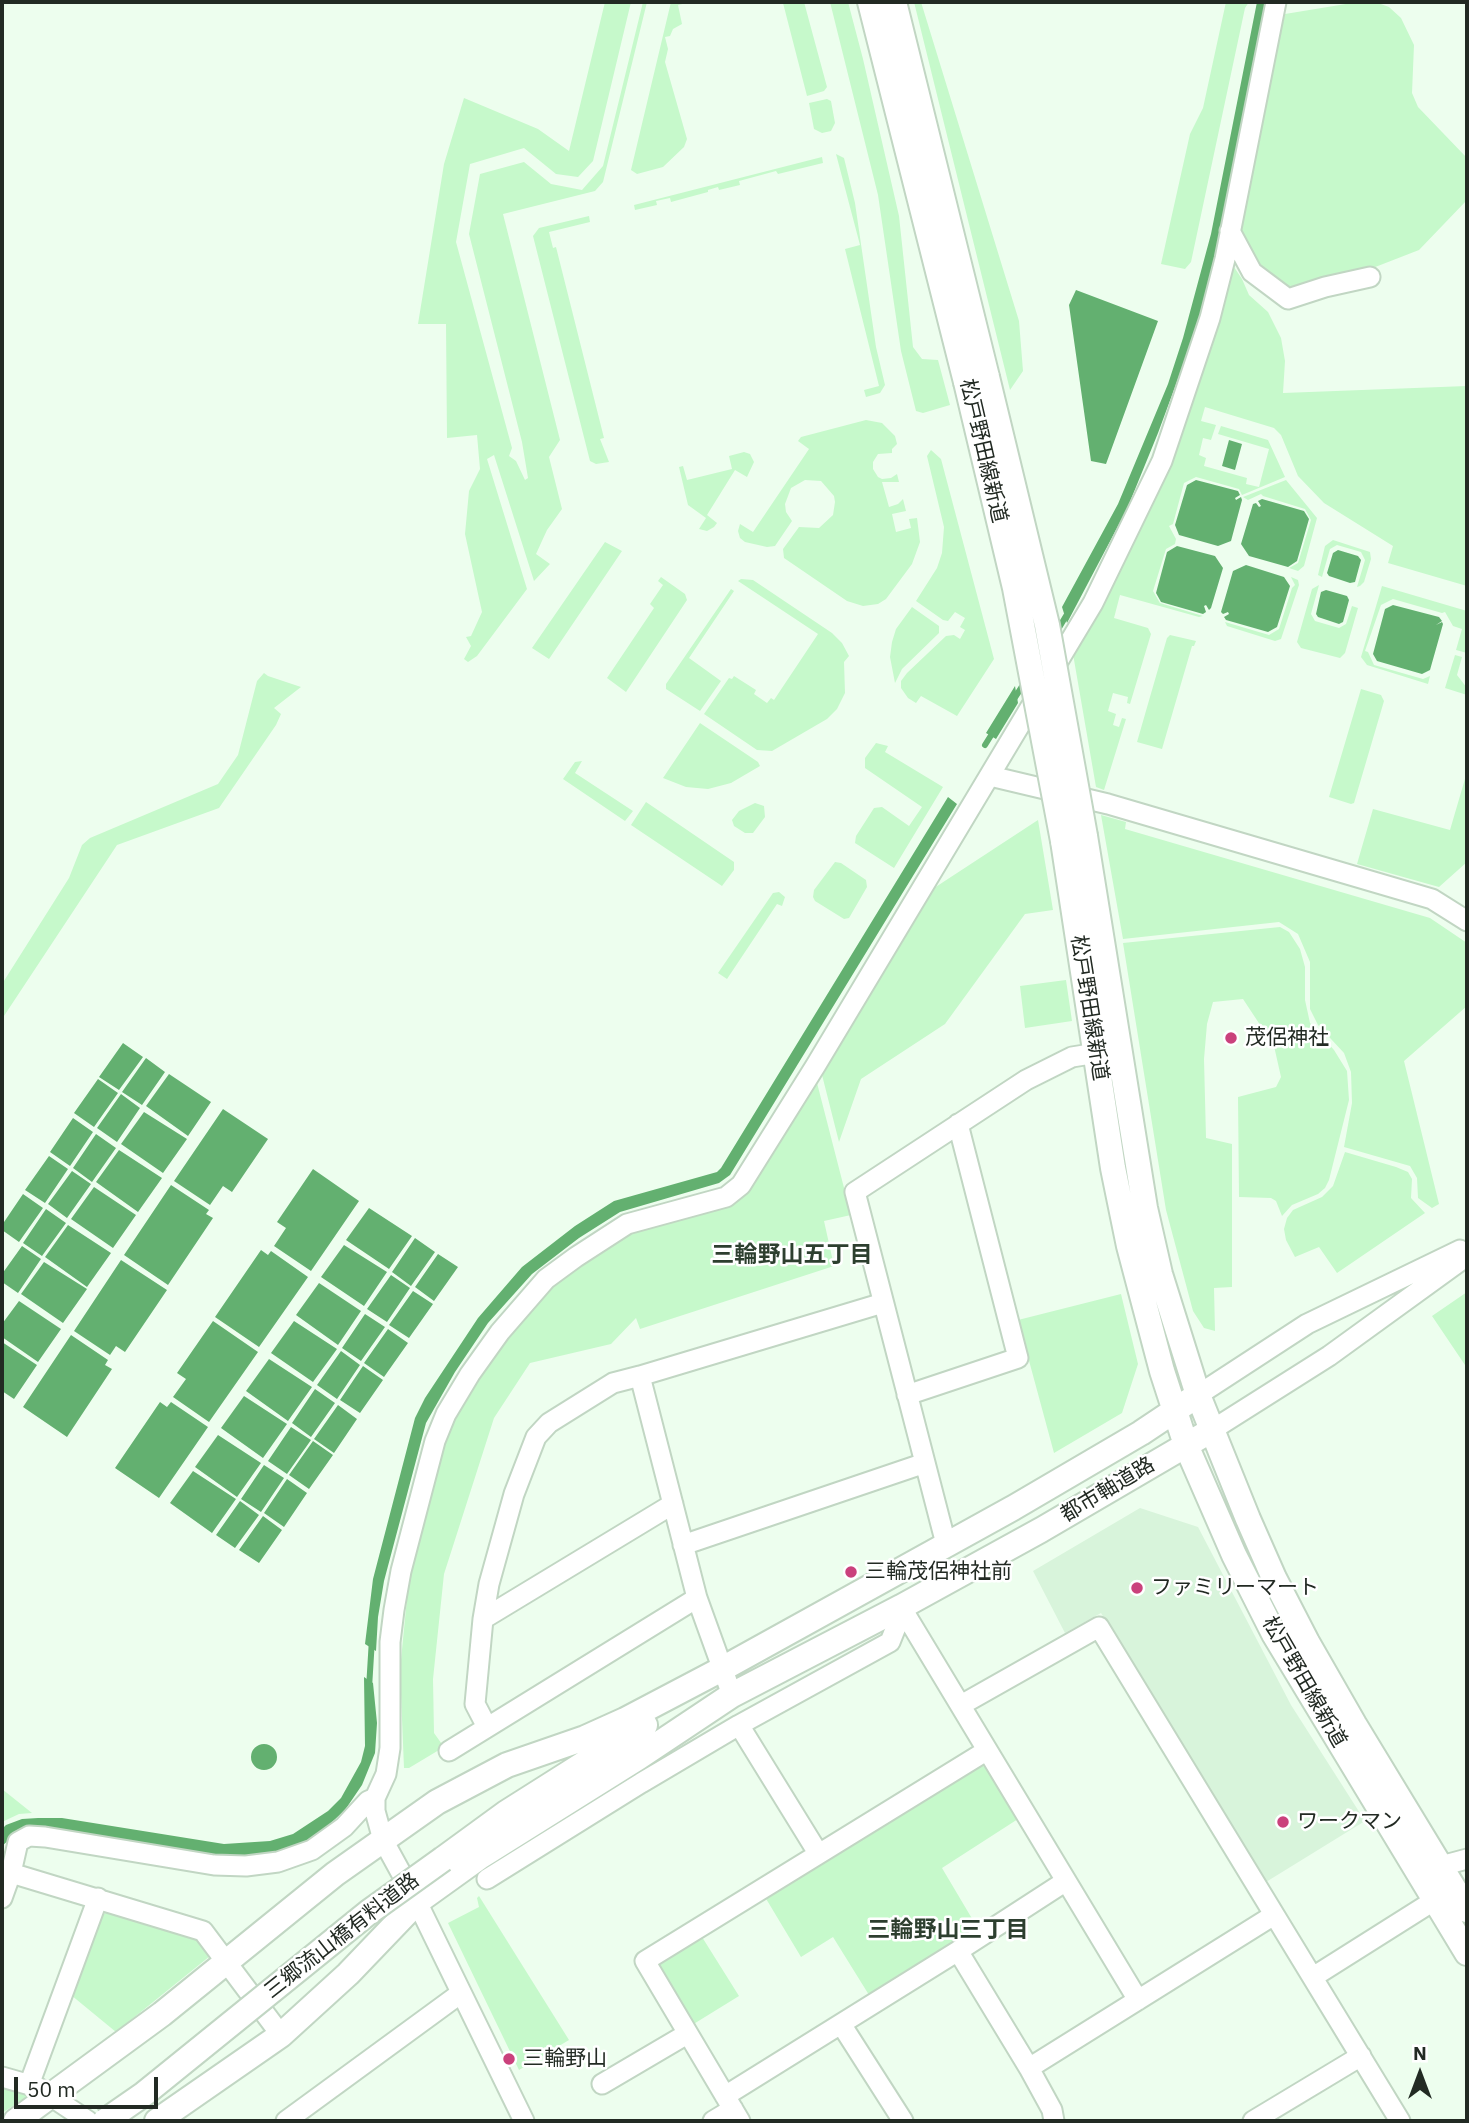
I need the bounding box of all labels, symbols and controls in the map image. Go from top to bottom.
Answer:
street label: 松戸野田線新道 [954,377,1012,525]
street label: 松戸野田線新道 [1065,933,1113,1083]
place label: 茂侶神社 [1245,1025,1329,1051]
marker: 茂侶神社 [1223,1030,1239,1046]
district label: 三輪野山五丁目 [712,1241,872,1269]
street label: 都市軸道路 [1057,1452,1159,1528]
place label: 三輪茂侶神社前 [865,1559,1012,1585]
marker: 三輪茂侶神社前 [843,1564,859,1580]
place label: ファミリーマート [1151,1575,1319,1601]
marker: ファミリーマート [1129,1580,1145,1596]
street label: 松戸野田線新道 [1256,1612,1352,1752]
place label: ワークマン [1297,1809,1402,1835]
marker: ワークマン [1275,1814,1291,1830]
street label: 三郷流山橋有料道路 [260,1868,424,2004]
district label: 三輪野山三丁目 [868,1916,1028,1944]
north arrow [1385,2039,1455,2109]
text: N [1413,2041,1427,2065]
place label: 三輪野山 [523,2046,607,2072]
marker: 三輪野山 [501,2051,517,2067]
scale bar [18,2064,161,2108]
text: 50 m [27,2075,76,2103]

